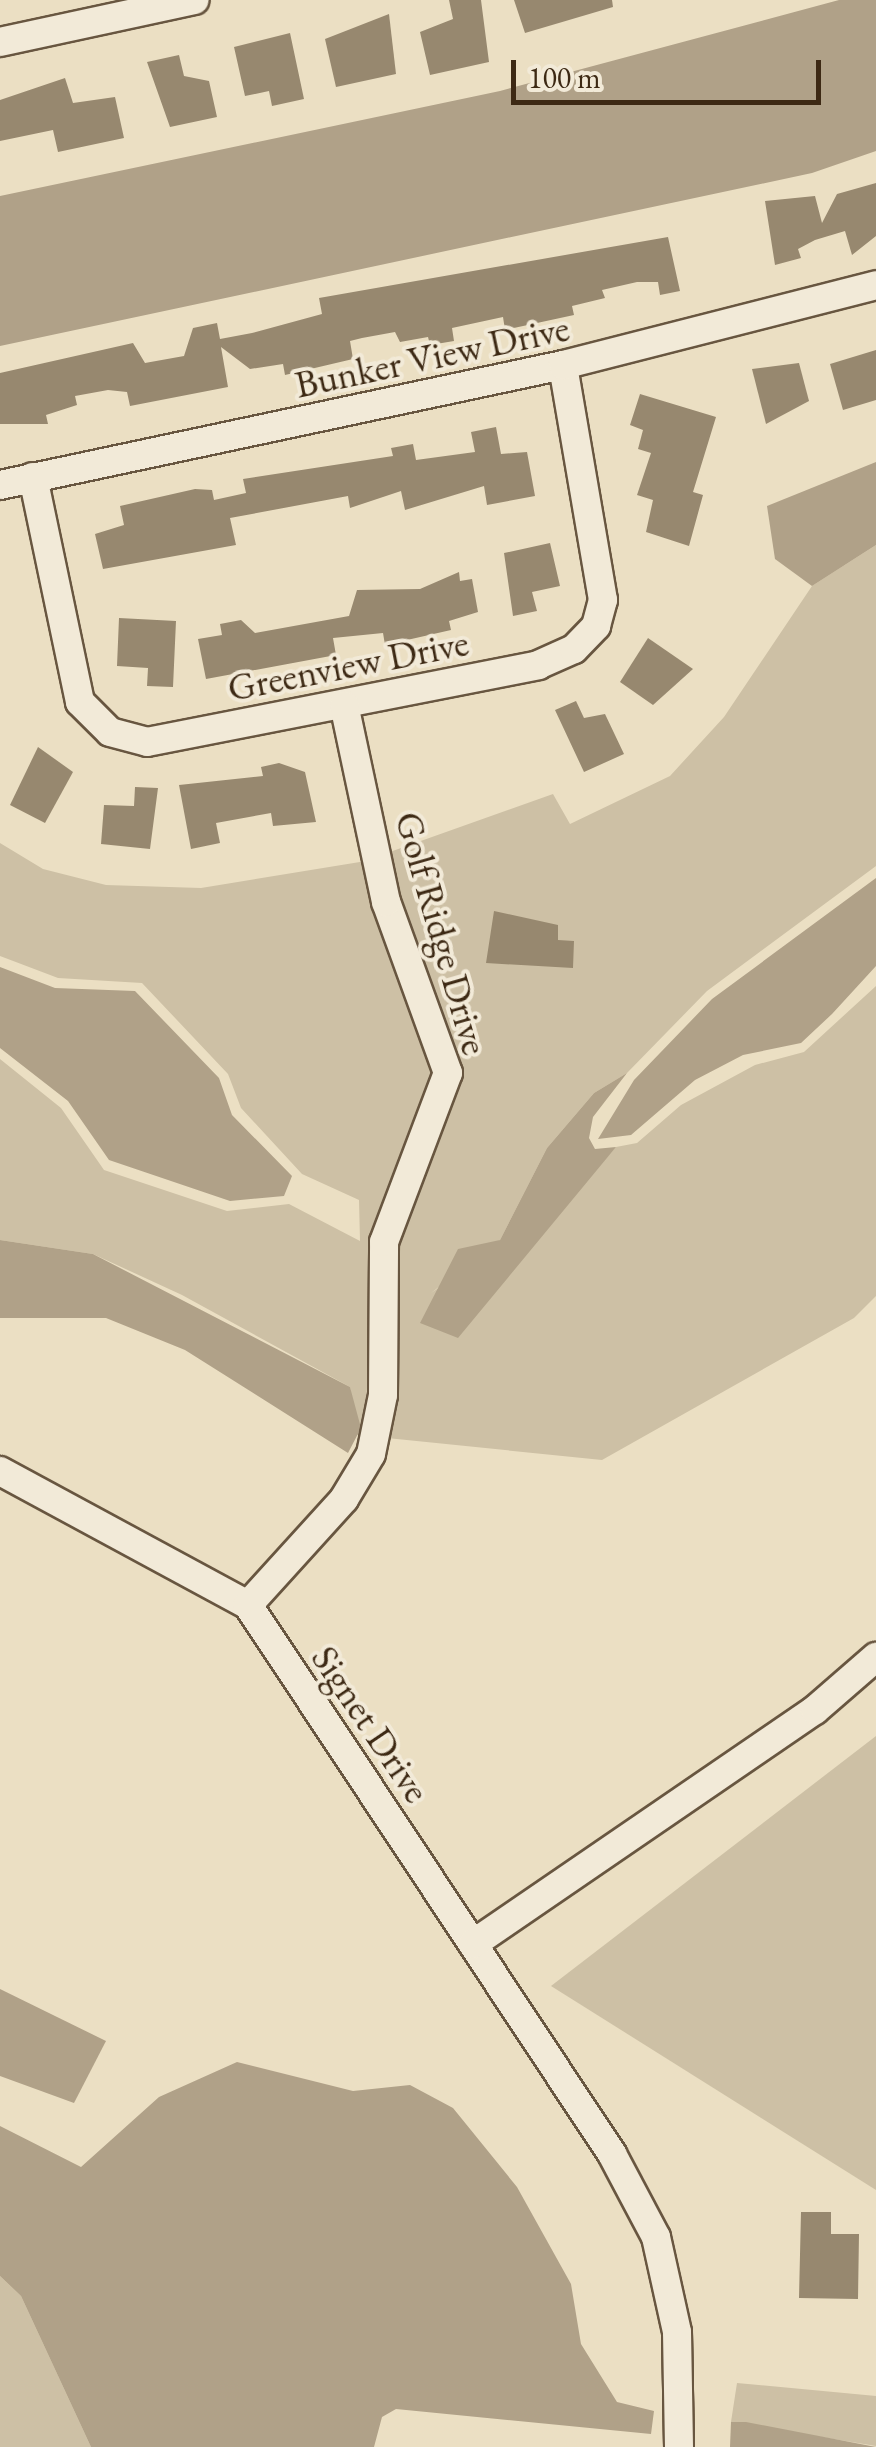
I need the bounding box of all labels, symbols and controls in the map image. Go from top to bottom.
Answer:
scale bar [516,40,826,102]
text: 100 m [528,58,601,97]
street label: Bunker View Drive [291,305,573,407]
street label: Greenview Drive [224,619,472,711]
street label: Golf Ridge Drive [386,806,498,1060]
street label: Signet Drive [302,1637,440,1811]

